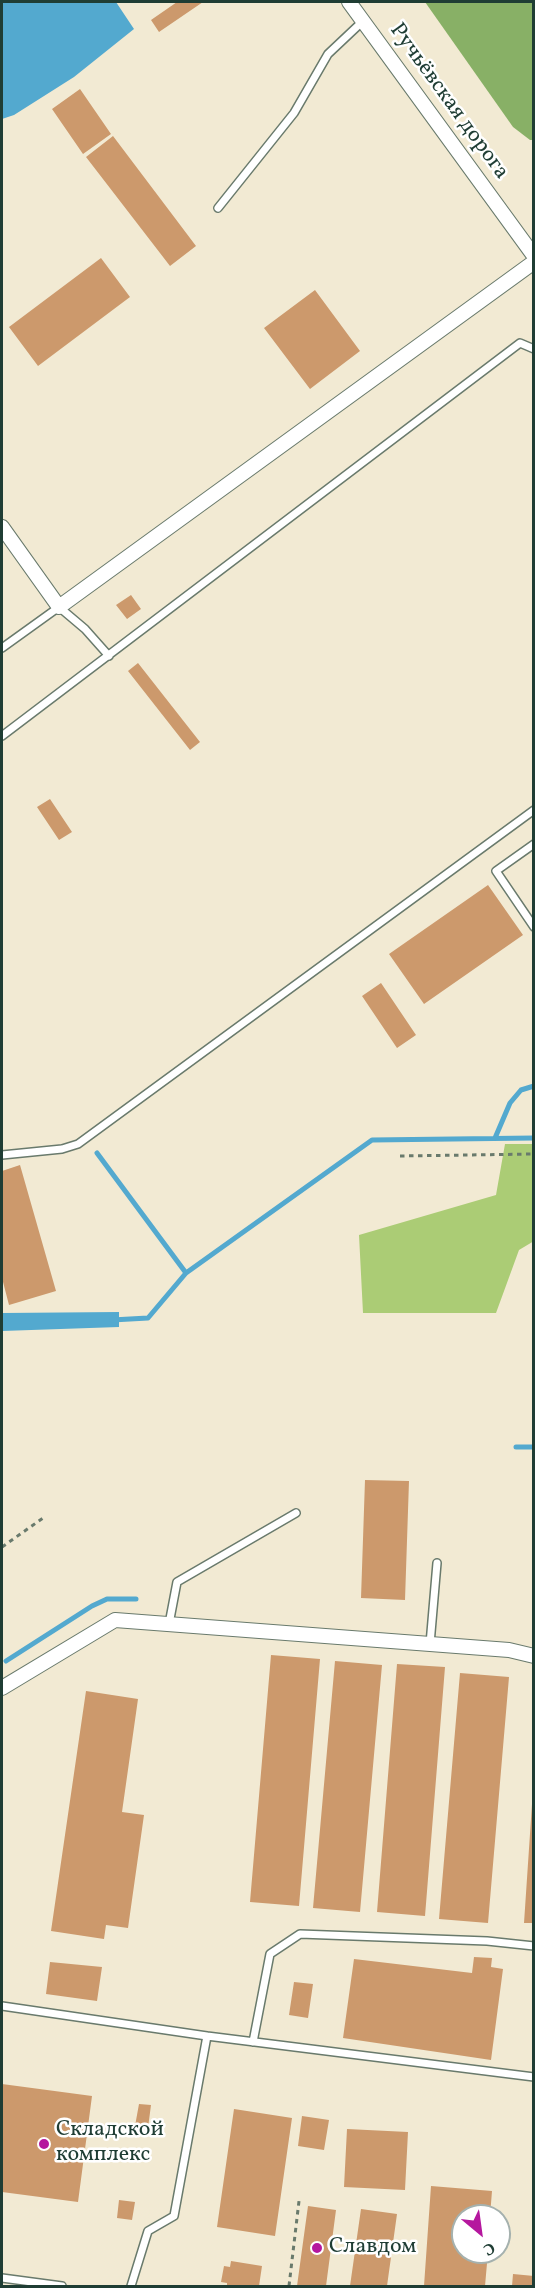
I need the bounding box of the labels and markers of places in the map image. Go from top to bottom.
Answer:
place label: Складской комплекс [56,2118,164,2170]
marker: Складской комплекс [37,2137,51,2151]
place label: Славдом [329,2235,416,2261]
marker: Славдом [310,2241,324,2255]

